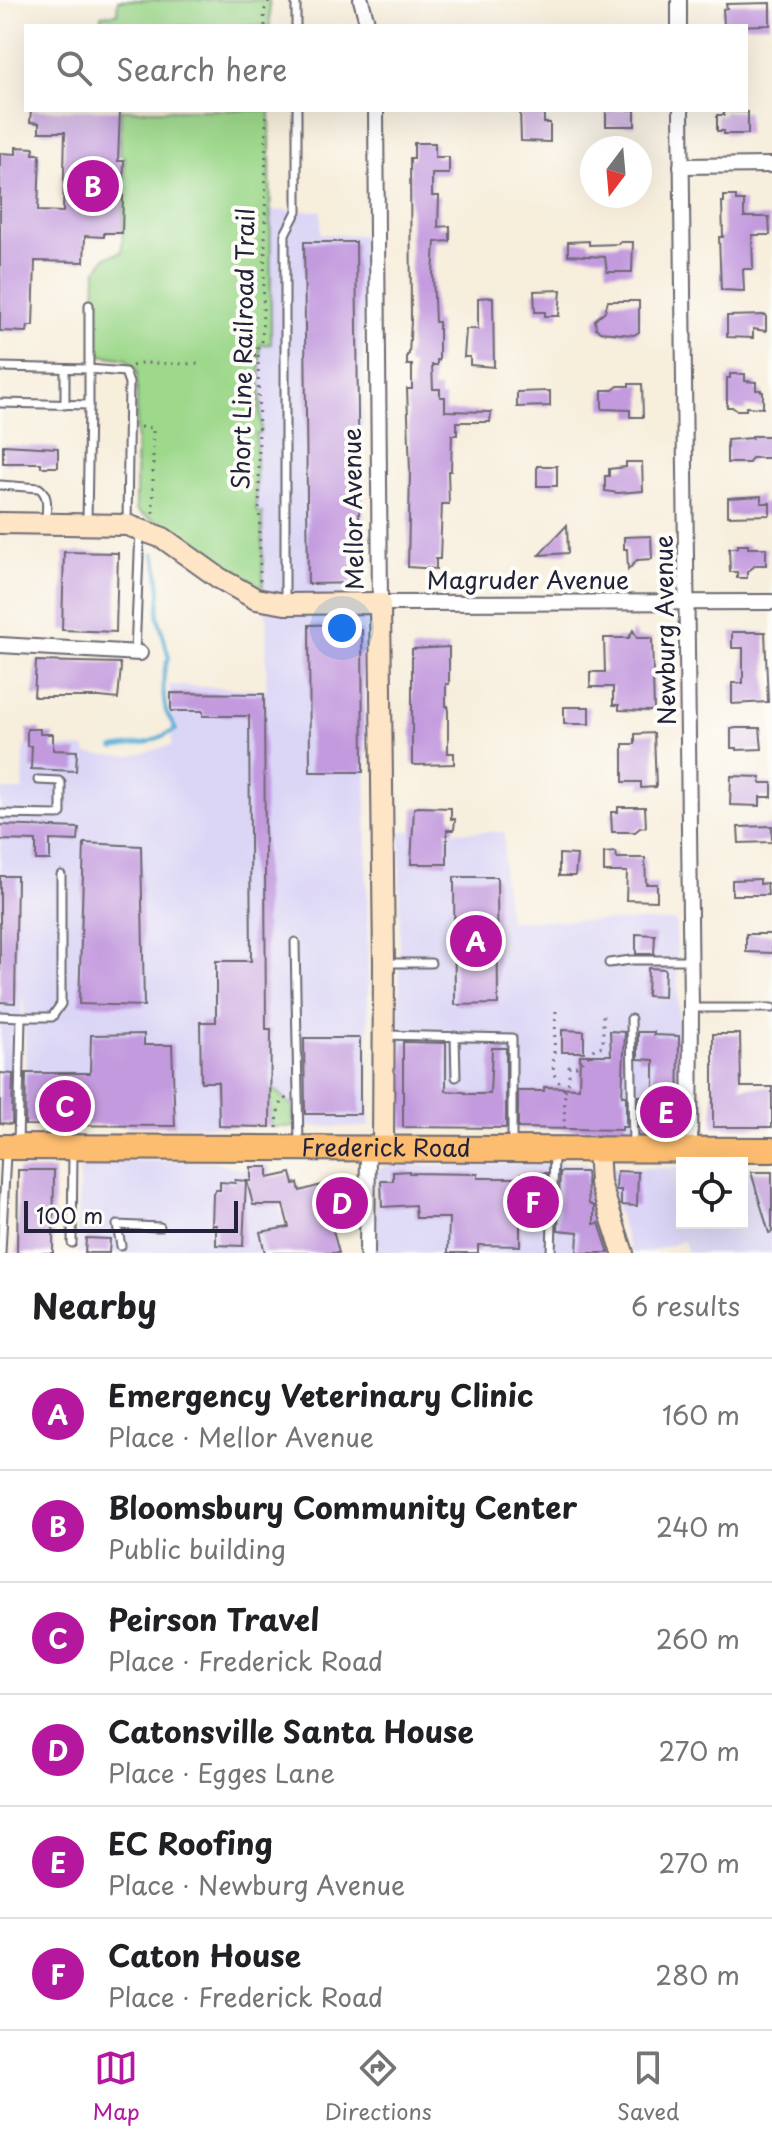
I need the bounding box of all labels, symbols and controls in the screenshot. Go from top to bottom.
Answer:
search box [24,24,748,112]
icon: search [52,46,96,90]
text: Search here [116,46,288,91]
north arrow [580,136,652,208]
pin: B [67,156,119,216]
street label: Short Line Railroad Trail [222,208,262,490]
street label: Mellor Avenue [333,428,371,590]
street label: Newburg Avenue [644,535,684,725]
street label: Magruder Avenue [427,561,629,597]
your location [322,608,362,648]
pin: A [450,911,502,971]
pin: C [39,1076,91,1136]
pin: E [640,1082,692,1142]
street label: Frederick Road [301,1128,471,1165]
map controls [676,1157,748,1229]
button: locate [676,1157,748,1229]
pin: F [507,1172,559,1232]
pin: D [316,1173,368,1233]
scale bar [24,1197,238,1233]
text: 100 m [36,1198,103,1231]
text: Nearby [32,1279,157,1331]
text: 6 results [631,1286,740,1325]
text: Emergency Veterinary Clinic [108,1372,533,1417]
text: A [48,1395,68,1434]
text: 160 m [662,1395,740,1434]
text: Place · Mellor Avenue [108,1417,374,1456]
text: Bloomsbury Community Center [108,1484,577,1529]
text: B [49,1507,67,1546]
text: 240 m [656,1507,740,1546]
text: Public building [108,1529,286,1568]
text: Peirson Travel [108,1596,319,1641]
text: C [48,1619,68,1658]
text: 260 m [656,1619,740,1658]
text: Place · Frederick Road [108,1641,383,1680]
text: Catonsville Santa House [108,1708,474,1753]
text: D [48,1731,68,1770]
text: 270 m [659,1731,740,1770]
text: Place · Egges Lane [108,1753,335,1792]
text: EC Roofing [108,1820,273,1865]
text: E [50,1843,66,1882]
text: 270 m [659,1843,740,1882]
text: Place · Newburg Avenue [108,1865,405,1904]
text: Caton House [108,1932,301,1977]
text: F [50,1955,66,1994]
text: 280 m [655,1955,740,1994]
text: Place · Frederick Road [108,1977,383,2016]
tab: Map [93,2046,140,2127]
tab: Directions [325,2046,432,2127]
tab: Saved [617,2046,679,2127]

